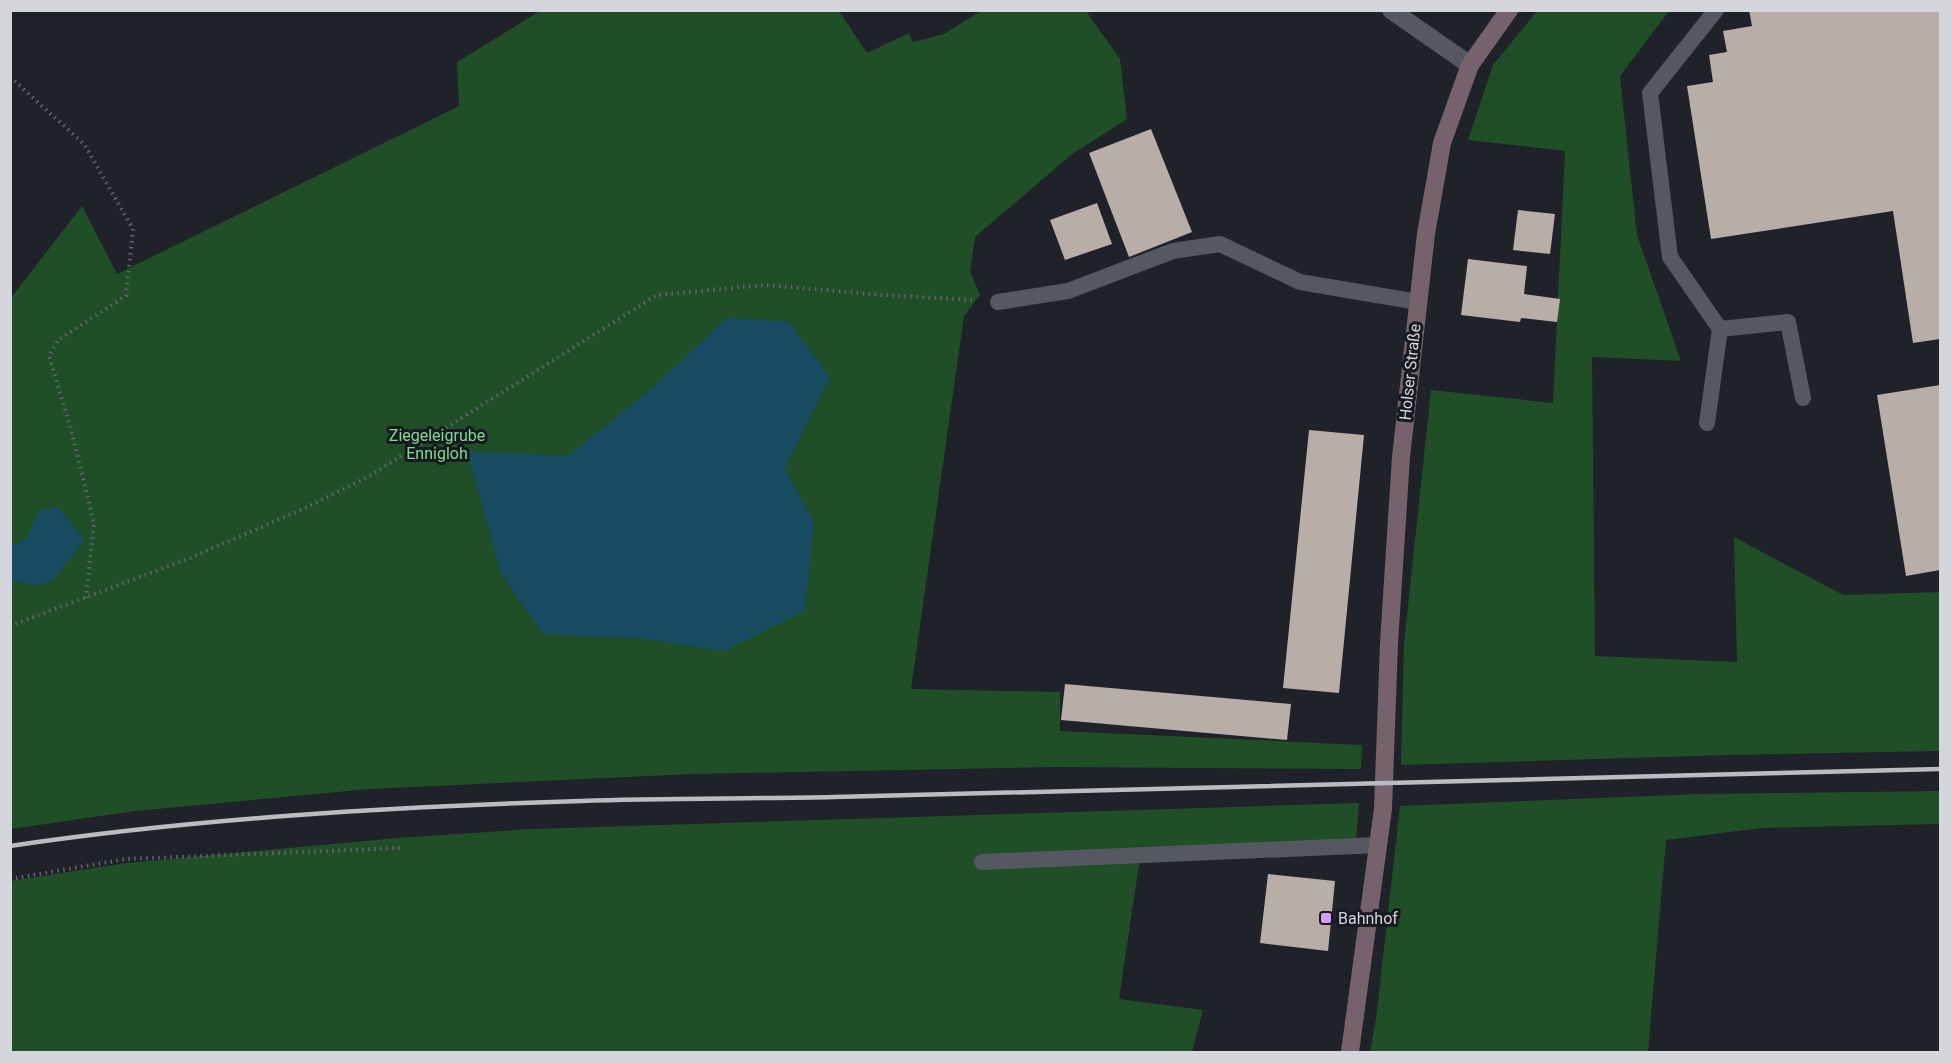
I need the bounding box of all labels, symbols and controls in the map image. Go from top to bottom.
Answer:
street label: Holser Straße [1395,323,1425,421]
park label: Ziegeleigrube Ennigloh [389,426,485,463]
place label: Bahnhof [1338,909,1398,928]
marker: Bahnhof [1319,911,1333,925]

